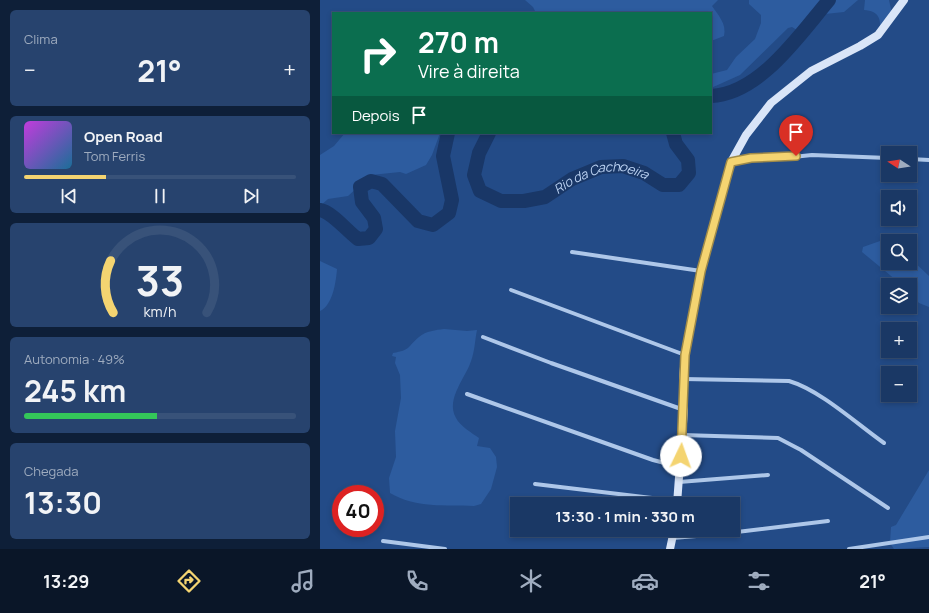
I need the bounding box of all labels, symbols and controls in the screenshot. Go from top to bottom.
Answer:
text: 270 m [418,23,499,61]
icon: right [352,28,404,80]
text: Clima [24,30,58,48]
text: 21° [137,50,182,91]
text: − [24,55,36,85]
text: + [283,55,296,85]
text: Vire à direita [418,59,520,83]
icon: arrive [408,104,430,126]
text: Depois [352,105,400,126]
pin [779,115,813,156]
icon: arrive [785,121,807,143]
text: Open Road [84,126,163,147]
north arrow [881,146,917,182]
map controls [881,146,917,402]
text: Tom Ferris [84,147,145,165]
water label: Rio da Cachoeira [550,156,653,198]
icon: previous [58,185,80,207]
icon: pause [149,185,171,207]
icon: next [240,185,262,207]
button: sound [881,190,917,226]
button: search [881,234,917,270]
text: 33 [136,251,184,307]
button: layers [881,278,917,314]
text: km/h [143,301,177,320]
button: + [881,322,917,358]
text: Autonomia · 49% [24,350,125,368]
button: − [881,366,917,402]
text: 245 km [24,370,126,411]
position arrow [660,435,702,477]
text: Chegada [24,462,78,480]
text: 13:30 [24,482,102,523]
speed limit sign: 40 [332,485,384,537]
text: 13:30 · 1 min · 330 m [555,506,695,527]
icon: directions [175,567,203,595]
icon: music [289,567,317,595]
icon: phone [403,567,431,595]
icon: climate [517,567,545,595]
icon: car [631,567,659,595]
icon: filters [745,567,773,595]
text: 13:29 [43,569,89,593]
text: 21° [859,569,886,593]

